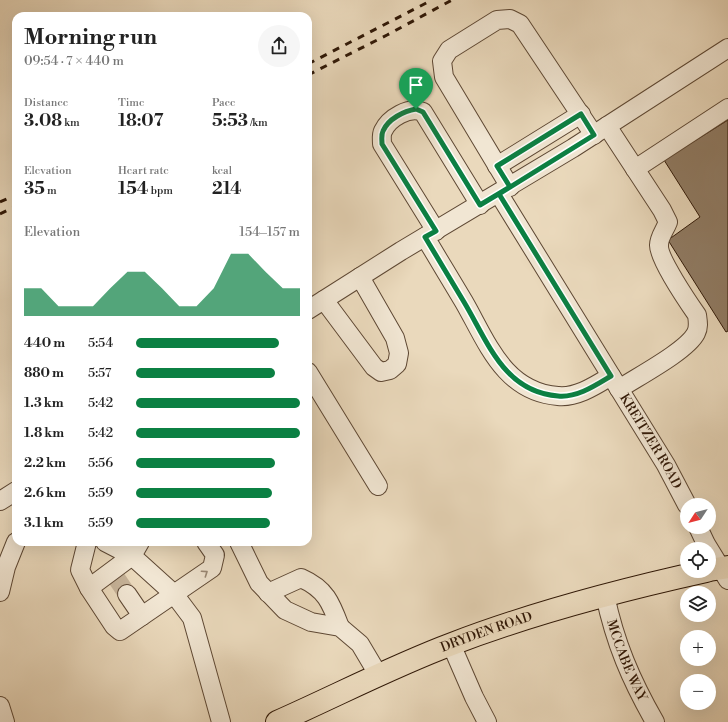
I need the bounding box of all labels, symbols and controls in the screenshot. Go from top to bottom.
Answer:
text: Morning run [24,24,157,51]
button: share [258,25,300,67]
text: 09:54 · 7 × 440 m [24,53,124,69]
pin [399,68,433,109]
icon: arrive [405,74,427,96]
text: Distance [24,96,68,110]
text: Time [118,96,145,110]
text: Pace [212,96,236,110]
text: 3.08 [24,110,62,132]
text: 18:07 [118,110,164,132]
text: 5:53 [212,110,248,132]
text: km [62,116,80,130]
text: /km [248,116,268,130]
text: Elevation [24,164,72,178]
text: Heart rate [118,164,169,178]
text: kcal [212,164,232,178]
text: 35 [24,178,45,200]
text: 154 [118,178,148,200]
text: 214 [212,178,242,200]
text: m [45,184,57,198]
text: bpm [148,184,173,198]
text: Elevation [24,224,80,240]
text: 154–157 m [239,224,300,240]
text: 440 m [24,335,65,351]
text: 5:54 [88,335,113,351]
text: 880 m [24,365,64,381]
text: 5:57 [88,365,111,381]
street label: KREITZER ROAD [616,391,685,492]
text: 1.3 km [24,395,64,411]
text: 5:42 [88,395,113,411]
text: 1.8 km [24,425,64,441]
text: 5:42 [88,425,113,441]
text: 2.2 km [24,455,66,471]
text: 5:56 [88,455,113,471]
text: 2.6 km [24,485,66,501]
text: 5:59 [88,485,113,501]
north arrow [680,498,716,534]
map controls [680,498,716,710]
text: 3.1 km [24,515,64,531]
text: 5:59 [88,515,113,531]
button: locate [680,542,716,578]
one-way arrow [201,570,208,578]
button: layers [680,586,716,622]
street label: DRYDEN ROAD [438,609,534,656]
street label: MCCABE WAY [603,618,651,705]
button: + [680,630,716,666]
button: − [680,674,716,710]

